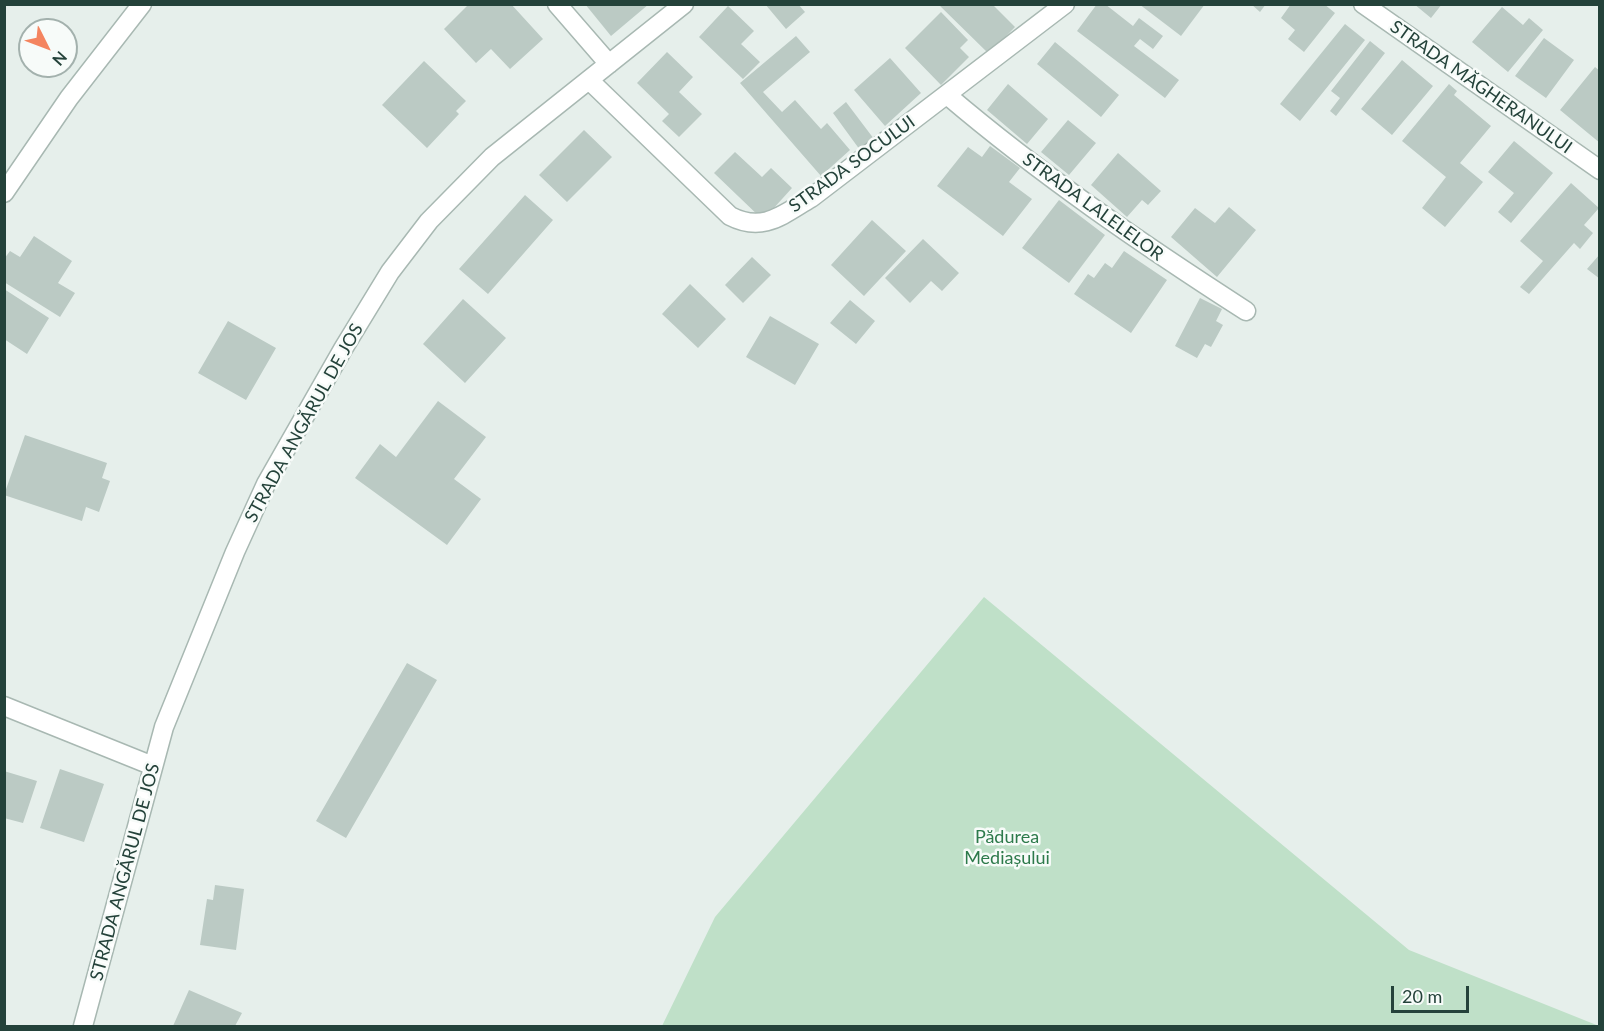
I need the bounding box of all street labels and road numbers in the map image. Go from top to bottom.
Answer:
street label: STRADA MĂGHERANULUI [1386,16,1576,158]
street label: STRADA SOCULUI [785,111,919,217]
street label: STRADA LALELELOR [1018,149,1168,265]
street label: STRADA ANGĂRUL DE JOS [240,320,368,526]
street label: STRADA ANGĂRUL DE JOS [86,761,164,983]

